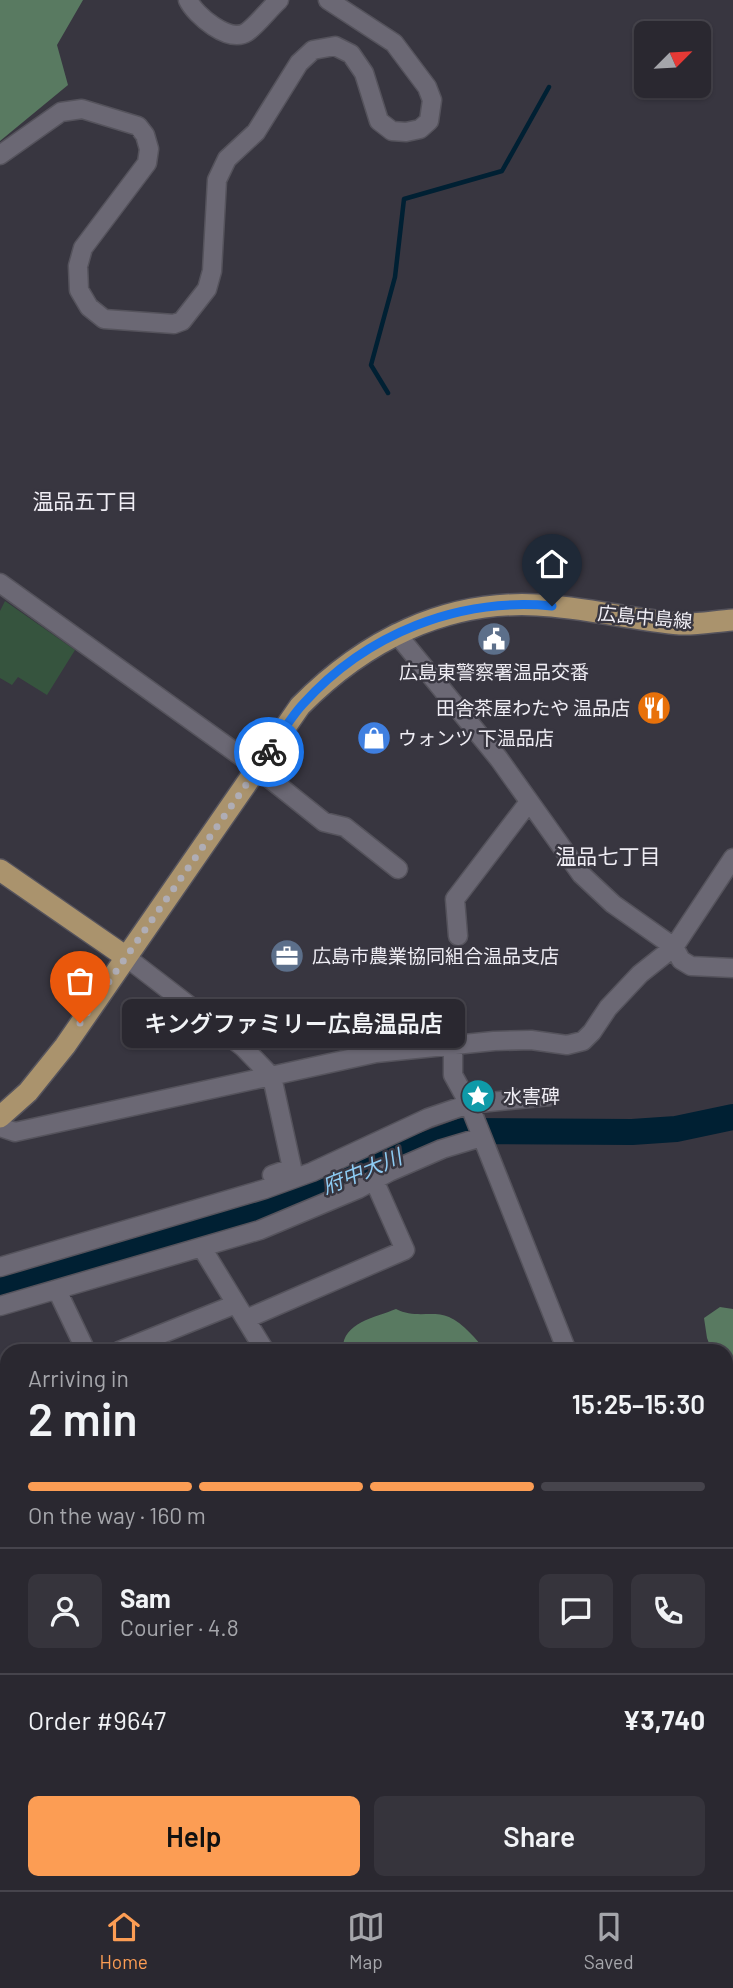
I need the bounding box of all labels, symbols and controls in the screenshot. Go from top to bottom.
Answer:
north arrow [634,21,710,98]
map controls [634,21,711,98]
district label: 温品五丁目 [33,488,138,513]
pin [522,534,582,606]
icon: home [533,545,571,583]
street label: 広島中島線 [597,601,693,632]
public building icon: 広島東警察署温品交番 [475,620,513,658]
place label: 広島東警察署温品交番 [399,660,589,683]
restaurant icon: 田舎茶屋わたや 温品店 [635,689,673,727]
place label: 田舎茶屋わたや 温品店 [436,696,630,719]
courier [234,717,304,787]
shop icon: ウォンツ 下温品店 [355,719,393,757]
place label: ウォンツ 下温品店 [398,726,554,749]
icon: bike [250,733,288,771]
district label: 温品七丁目 [556,843,661,868]
office icon: 広島市農業協同組合温品支店 [268,937,306,975]
place label: 広島市農業協同組合温品支店 [312,944,559,967]
pin [50,951,110,1023]
icon: bag [61,962,99,1000]
callout: キングファミリー広島温品店 [122,998,465,1048]
text: キングファミリー広島温品店 [144,1009,443,1037]
place icon: 水害碑 [459,1077,497,1115]
place label: 水害碑 [503,1084,560,1107]
water label: 府中大川 [318,1143,407,1198]
text: Arriving in [28,1364,129,1392]
text: 15:25–15:30 [572,1388,705,1419]
text: 2 min [28,1390,137,1445]
text: On the way · 160 m [28,1501,206,1529]
button: person [28,1574,102,1648]
button: chat [539,1574,613,1648]
button: phone [631,1574,705,1648]
text: Sam [120,1582,171,1613]
text: Courier · 4.8 [120,1613,239,1641]
text: Order #9647 [28,1704,166,1735]
text: ¥3,740 [623,1704,705,1735]
button: Help [28,1796,360,1876]
button: Share [374,1796,705,1876]
tab: Home [99,1908,148,1973]
tab: Map [347,1908,385,1973]
tab: Saved [584,1908,634,1973]

